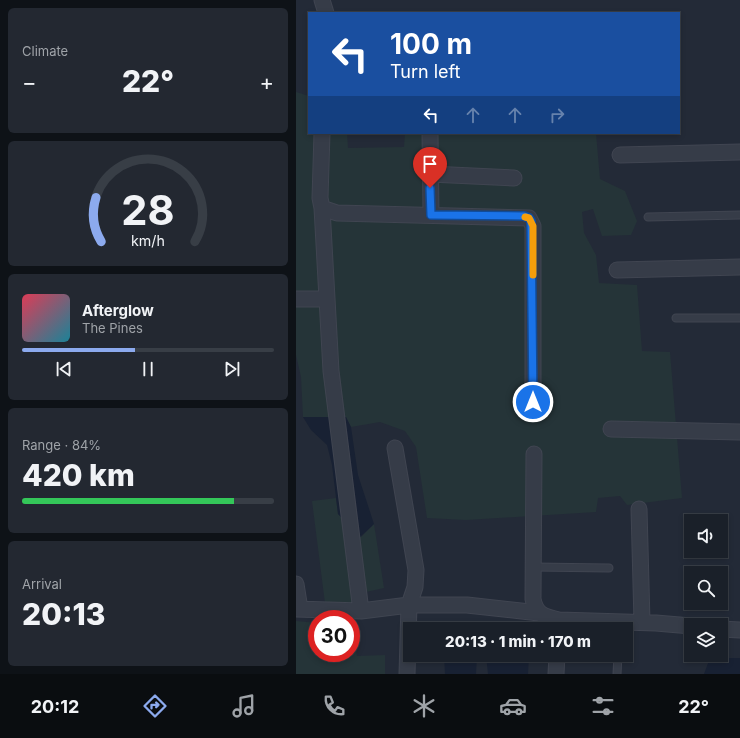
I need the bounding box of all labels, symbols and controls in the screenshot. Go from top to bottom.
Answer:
text: 100 m [390,27,472,61]
icon: left [324,28,376,80]
text: Climate [22,43,68,59]
text: Turn left [390,61,460,82]
text: 22° [122,63,174,99]
text: − [22,69,37,95]
text: + [259,69,274,95]
icon: left [420,104,442,126]
icon: ahead [462,104,484,126]
icon: ahead [504,104,526,126]
icon: right [546,104,568,126]
pin [413,147,447,188]
icon: arrive [419,153,441,175]
text: 28 [121,185,175,235]
text: km/h [131,231,165,248]
text: Afterglow [82,301,154,320]
text: The Pines [82,320,143,336]
icon: previous [53,358,75,380]
icon: pause [137,358,159,380]
icon: next [221,358,243,380]
position arrow [512,381,554,423]
text: Range · 84% [22,437,101,453]
text: 420 km [22,457,135,493]
map controls [684,514,728,662]
button: sound [684,514,728,558]
button: search [684,566,728,610]
text: Arrival [22,576,62,592]
text: 20:13 [22,596,105,632]
speed limit sign: 30 [308,610,360,662]
button: layers [684,618,728,662]
text: 20:13 · 1 min · 170 m [445,632,591,651]
icon: directions [141,692,169,720]
icon: music [230,692,258,720]
icon: phone [320,692,348,720]
icon: climate [410,692,438,720]
icon: car [499,692,527,720]
icon: filters [589,692,617,720]
text: 20:12 [31,696,79,717]
text: 22° [678,696,709,717]

